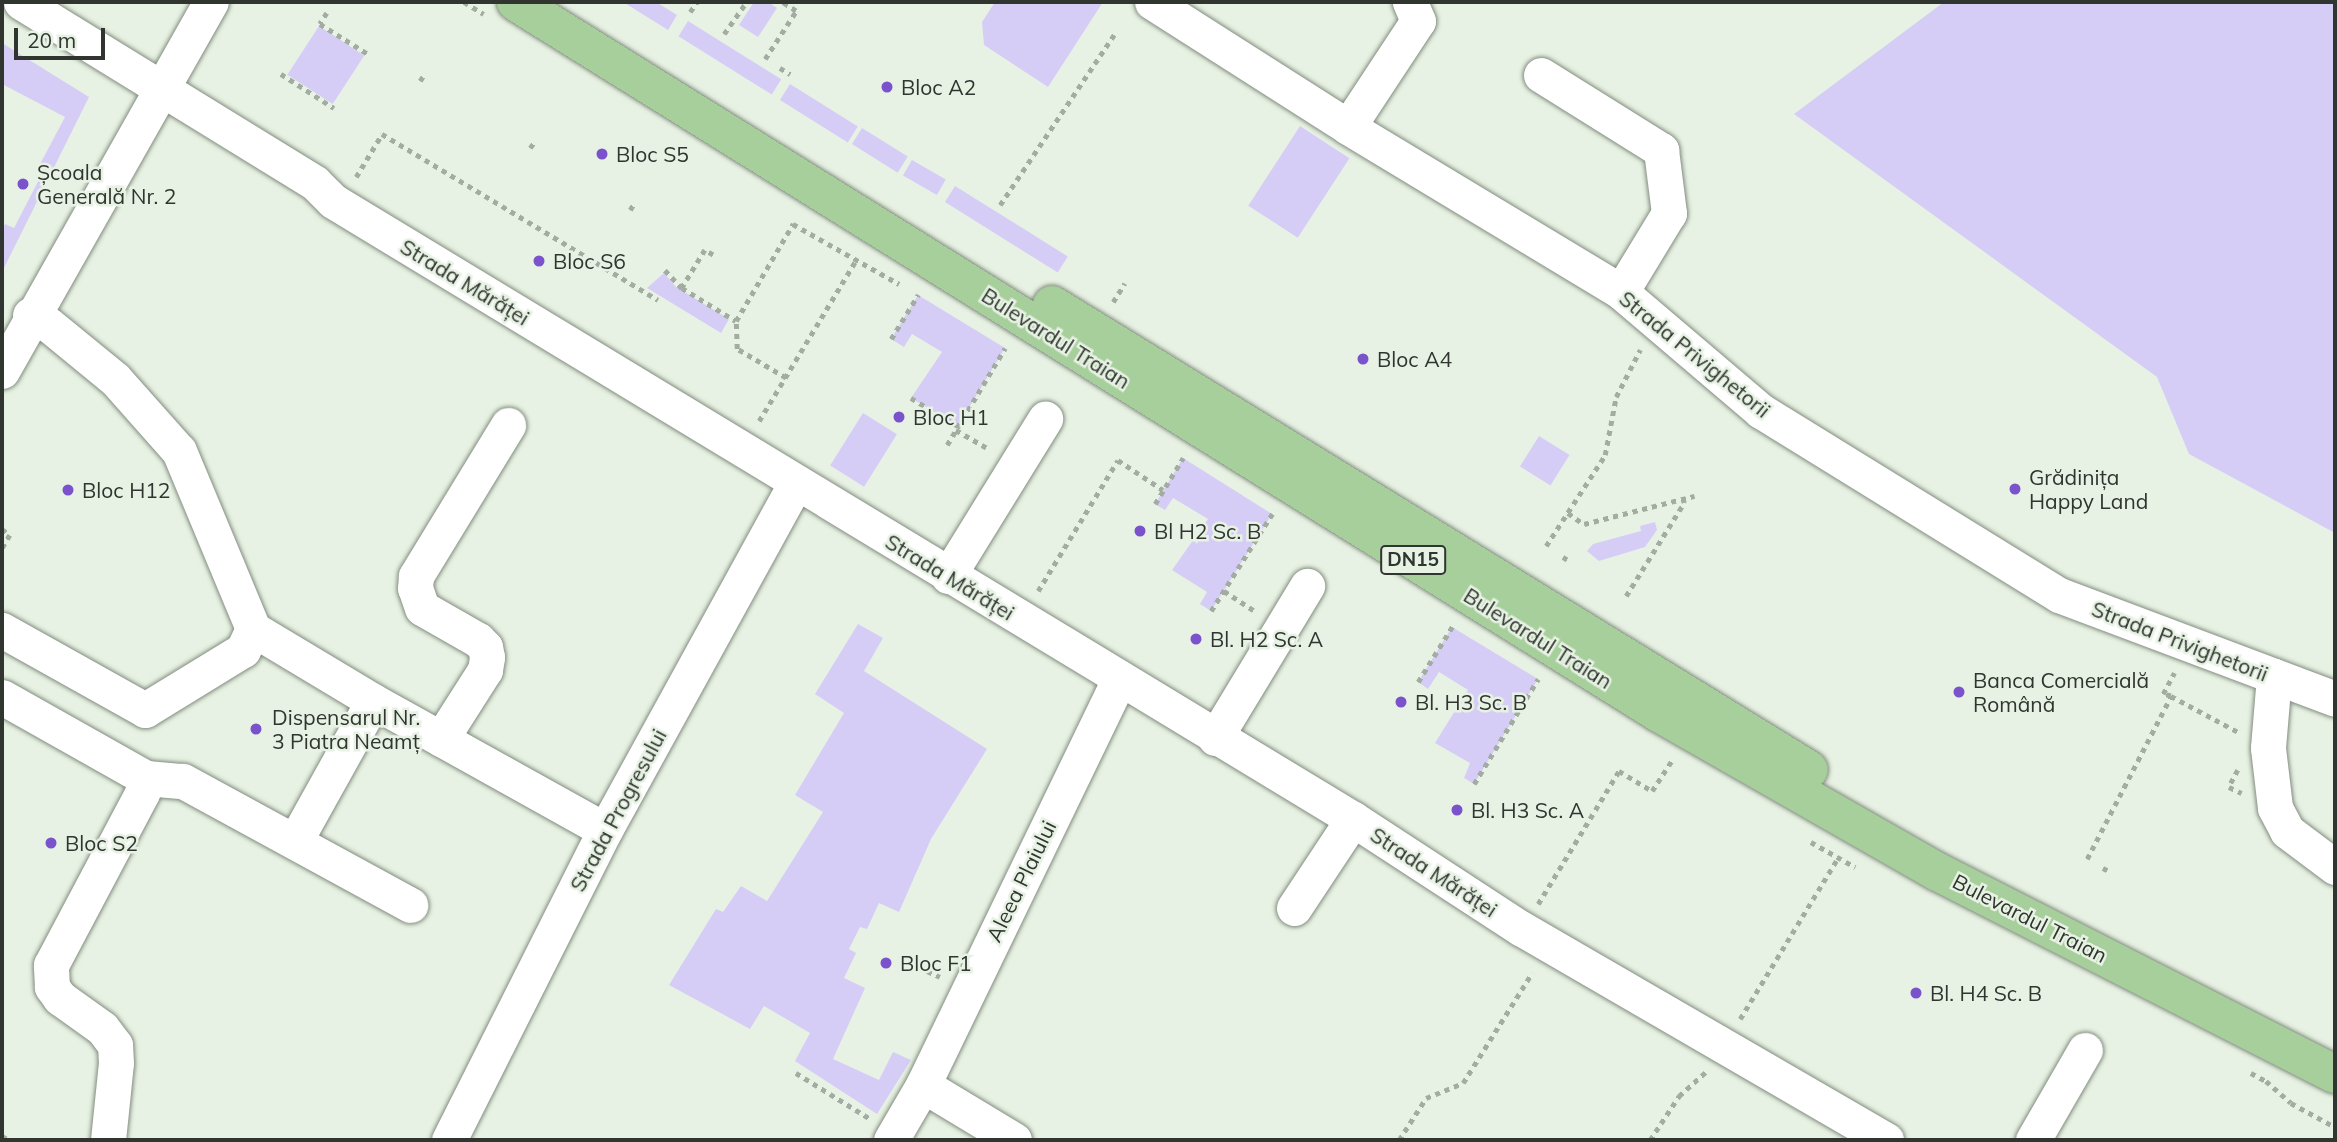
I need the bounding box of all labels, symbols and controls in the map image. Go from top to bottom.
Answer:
scale bar [18,14,108,58]
text: 20 m [27,27,76,53]
place label: Bloc A2 [901,74,976,100]
marker: Bloc A2 [879,79,895,95]
place label: Bloc S5 [616,141,689,167]
marker: Bloc S5 [594,146,610,162]
place label: Școala Generală Nr. 2 [37,159,176,209]
marker: Școala Generală Nr. 2 [15,176,31,192]
street label: Strada Mărăței [396,234,534,330]
place label: Bloc S6 [553,248,626,274]
marker: Bloc S6 [531,253,547,269]
street label: Bulevardul Traian [977,282,1135,394]
street label: Strada Privighetorii [1615,285,1775,423]
place label: Bloc A4 [1377,346,1452,372]
marker: Bloc A4 [1355,351,1371,367]
place label: Bloc H1 [913,404,989,430]
marker: Bloc H1 [891,409,907,425]
place label: Grădinița Happy Land [2029,464,2148,514]
place label: Bloc H12 [82,477,170,503]
marker: Grădinița Happy Land [2007,481,2023,497]
marker: Bloc H12 [60,482,76,498]
place label: Bl H2 Sc. B [1154,518,1261,544]
marker: Bl H2 Sc. B [1132,523,1148,539]
street label: Strada Mărăței [881,529,1019,625]
road number: DN15 [1380,544,1446,576]
street label: Bulevardul Traian [1459,582,1617,694]
street label: Strada Privighetorii [2088,596,2272,686]
place label: Bl. H2 Sc. A [1210,626,1323,652]
marker: Bl. H2 Sc. A [1188,631,1204,647]
place label: Banca Comercială Română [1973,667,2149,717]
marker: Banca Comercială Română [1951,684,1967,700]
place label: Bl. H3 Sc. B [1415,689,1527,715]
marker: Bl. H3 Sc. B [1393,694,1409,710]
place label: Dispensarul Nr. 3 Piatra Neamț [272,704,420,754]
marker: Dispensarul Nr. 3 Piatra Neamț [246,719,266,739]
street label: Strada Progresului [565,724,671,896]
place label: Bl. H3 Sc. A [1471,797,1584,823]
marker: Bl. H3 Sc. A [1449,802,1465,818]
street label: Aleea Plaiului [981,816,1061,946]
street label: Strada Mărăței [1366,822,1502,922]
place label: Bloc S2 [65,830,138,856]
marker: Bloc S2 [43,835,59,851]
street label: Bulevardul Traian [1949,868,2111,968]
place label: Bloc F1 [900,950,972,976]
marker: Bloc F1 [878,955,894,971]
place label: Bl. H4 Sc. B [1930,980,2042,1006]
marker: Bl. H4 Sc. B [1908,985,1924,1001]

